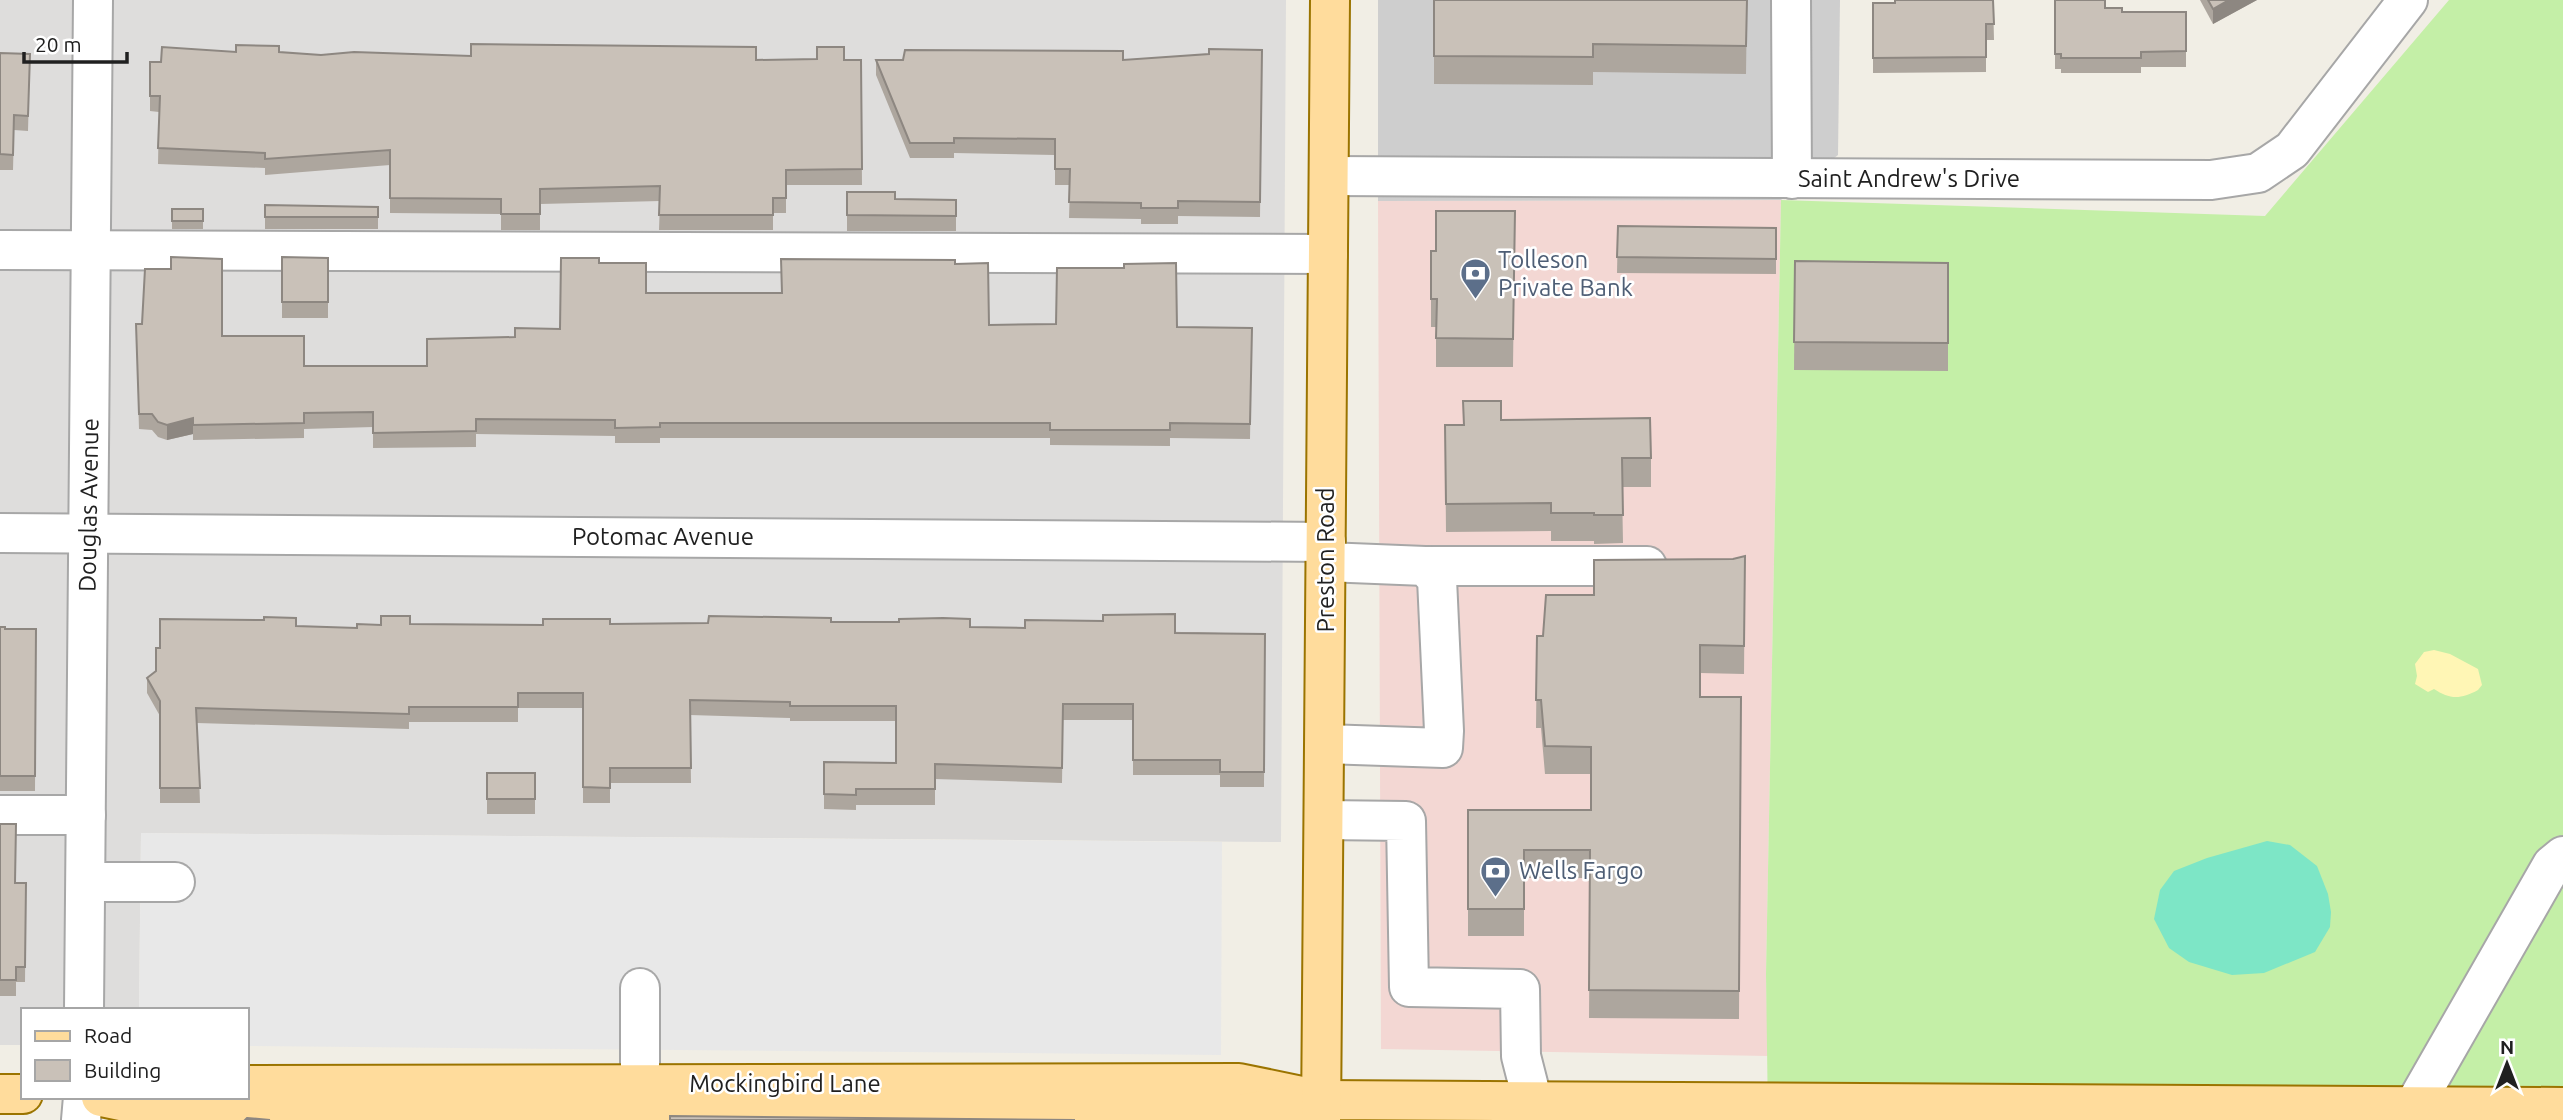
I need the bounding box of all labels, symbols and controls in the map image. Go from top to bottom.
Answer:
scale bar [24,21,128,65]
text: 20 m [35,32,82,56]
street label: Saint Andrew's Drive [1798,165,2020,192]
place label: Tolleson Private Bank [1498,246,1633,301]
bank icon: Tolleson Private Bank [1458,257,1492,301]
street label: Douglas Avenue [73,418,104,592]
street label: Preston Road [1312,487,1339,633]
street label: Potomac Avenue [572,523,754,550]
bank icon: Wells Fargo [1479,854,1513,898]
place label: Wells Fargo [1519,857,1644,884]
legend [21,1008,248,1099]
text: Road [84,1023,132,1047]
north arrow [2472,1029,2542,1099]
text: N [2500,1036,2514,1058]
text: Building [84,1058,161,1082]
street label: Mockingbird Lane [689,1070,881,1097]

